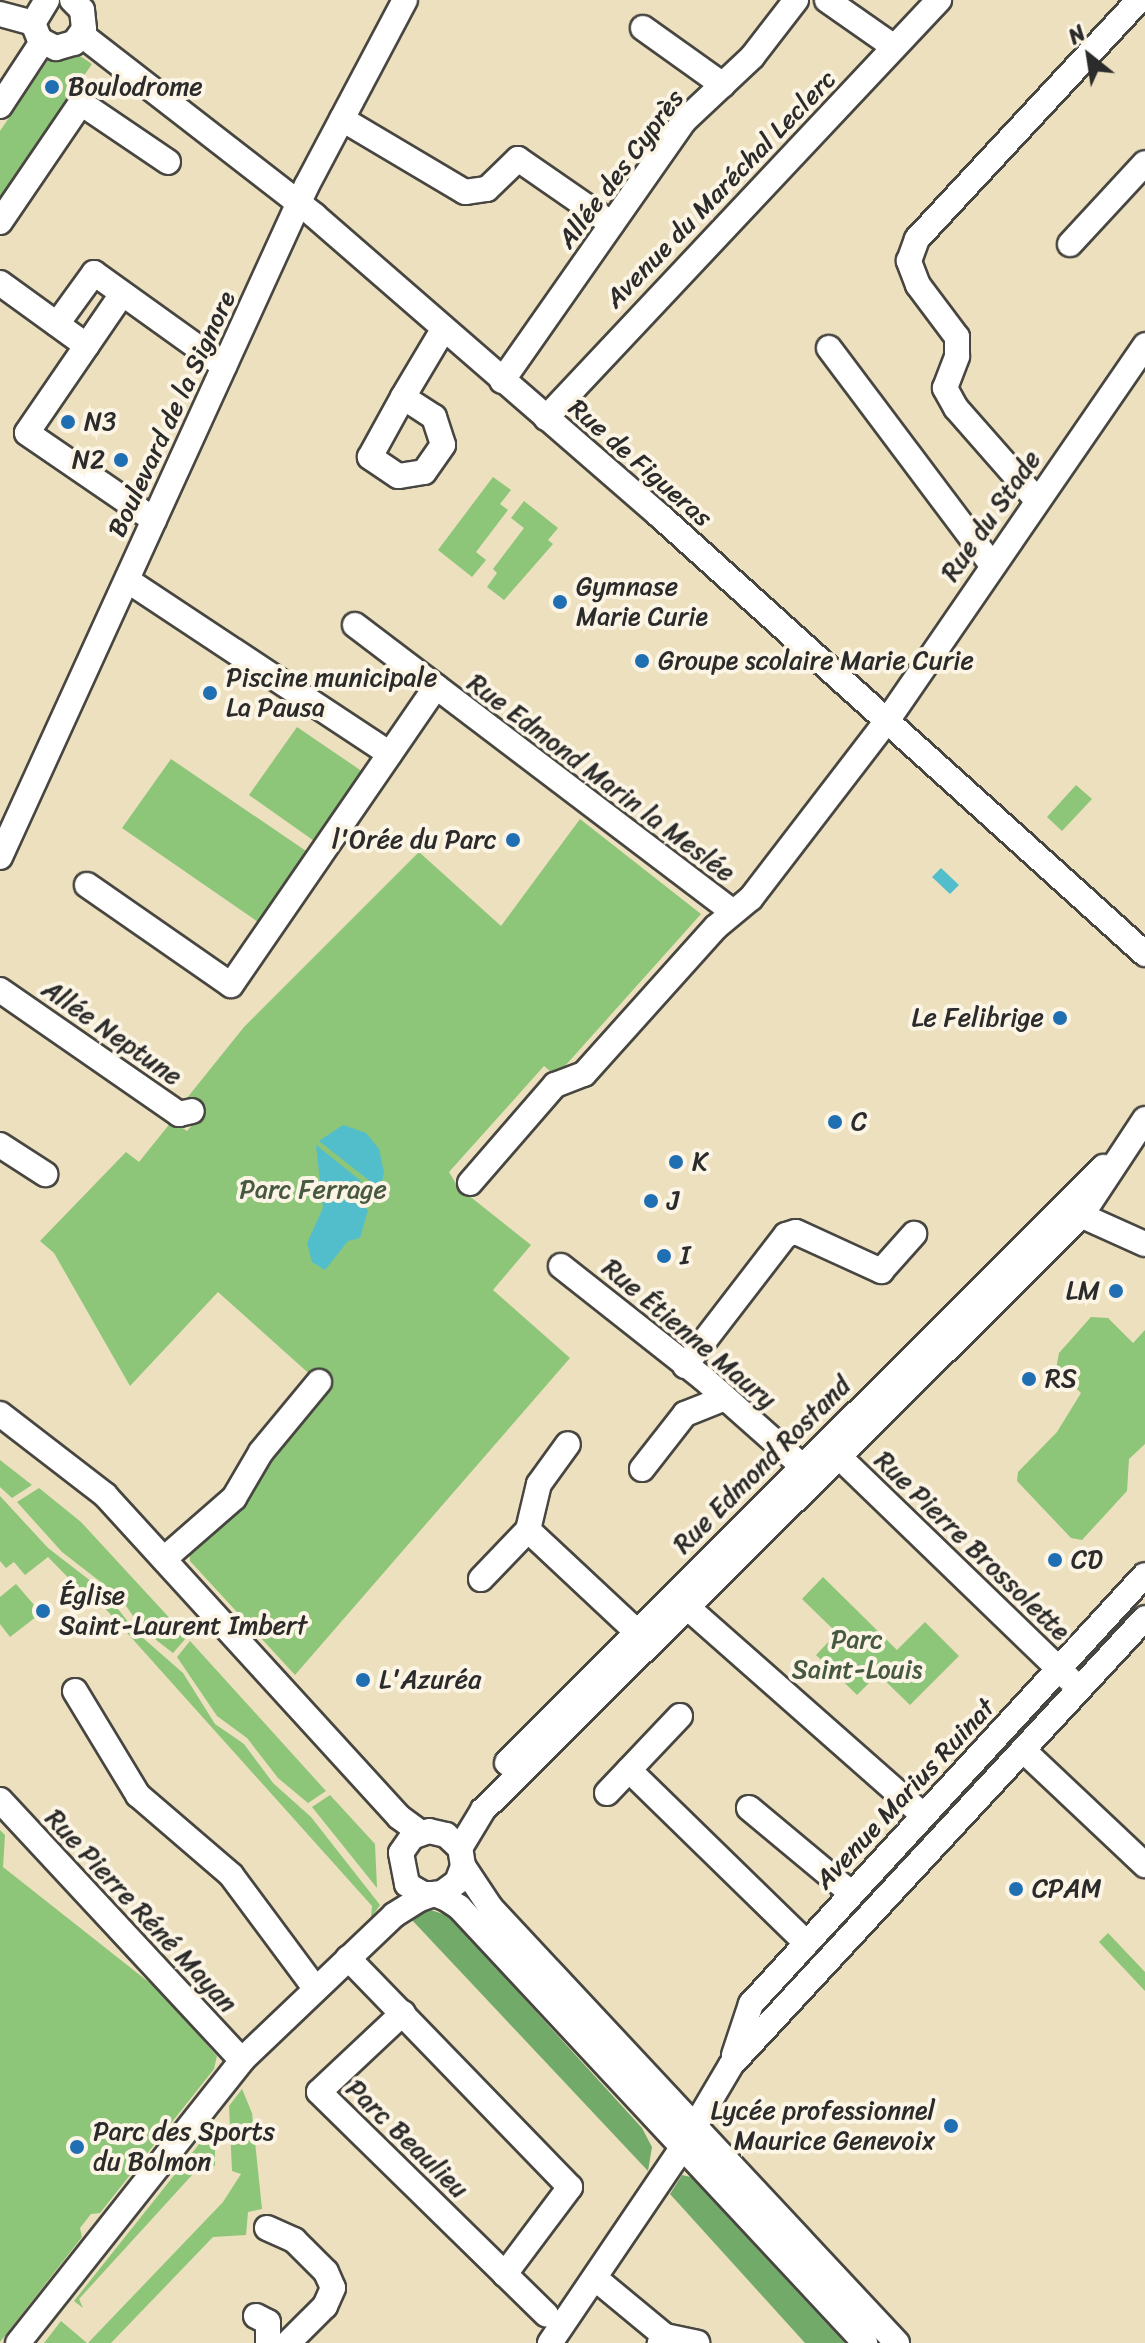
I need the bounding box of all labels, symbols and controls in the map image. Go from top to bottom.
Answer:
text: N [1060,14,1093,55]
north arrow [1049,16,1129,96]
street label: Avenue du Maréchal Leclerc [599,63,843,315]
place label: Boulodrome [68,71,203,103]
marker: Boulodrome [43,78,61,96]
street label: Allée des Cyprès [551,84,691,254]
street label: Boulevard de la Signore [101,286,243,542]
street label: Rue de Figueras [562,393,718,533]
place label: N3 [84,406,116,438]
marker: N3 [59,413,77,431]
place label: N2 [72,444,105,476]
street label: Rue du Stade [935,445,1047,587]
marker: N2 [112,451,130,469]
place label: Gymnase Marie Curie [576,571,708,632]
marker: Gymnase Marie Curie [551,593,569,611]
place label: Groupe scolaire Marie Curie [658,645,974,677]
marker: Groupe scolaire Marie Curie [633,652,651,670]
place label: Piscine municipale La Pausa [226,662,437,724]
street label: Rue Edmond Marin la Meslée [461,667,741,889]
marker: Piscine municipale La Pausa [201,684,219,702]
place label: l'Orée du Parc [332,824,497,856]
marker: l'Orée du Parc [504,831,522,849]
street label: Allée Neptune [37,974,187,1092]
place label: Le Felibrige [912,1002,1044,1034]
marker: Le Felibrige [1051,1009,1069,1027]
place label: C [851,1106,867,1138]
marker: C [826,1113,844,1131]
place label: K [692,1146,708,1178]
marker: K [667,1153,685,1171]
park label: Parc Ferrage [240,1174,386,1206]
place label: J [667,1185,679,1217]
marker: J [642,1192,660,1210]
place label: I [680,1240,690,1272]
marker: I [655,1247,673,1265]
street label: Rue Étienne Maury [596,1253,782,1415]
place label: LM [1066,1275,1100,1307]
marker: LM [1107,1282,1125,1300]
place label: RS [1045,1363,1077,1395]
street label: Rue Edmond Rostand [667,1370,857,1560]
marker: RS [1020,1370,1038,1388]
street label: Rue Pierre Brossolette [868,1445,1076,1647]
place label: CD [1071,1544,1103,1576]
marker: CD [1046,1551,1064,1569]
place label: Église Saint-Laurent Imbert [59,1580,308,1642]
marker: Église Saint-Laurent Imbert [34,1602,52,1620]
park label: Parc Saint-Louis [792,1624,922,1686]
place label: L'Azuréa [379,1664,481,1696]
marker: L'Azuréa [354,1671,372,1689]
street label: Avenue Marius Ruinat [808,1692,1002,1896]
street label: Rue Pierre Réné Mayan [39,1803,243,2019]
place label: CPAM [1032,1873,1102,1905]
marker: CPAM [1007,1880,1025,1898]
street label: Parc Beaulieu [339,2073,475,2205]
place label: Lycée professionnel Maurice Genevoix [708,2095,935,2156]
place label: Parc des Sports du Bolmon [93,2116,274,2178]
marker: Lycée professionnel Maurice Genevoix [942,2117,960,2135]
marker: Parc des Sports du Bolmon [68,2138,86,2156]

